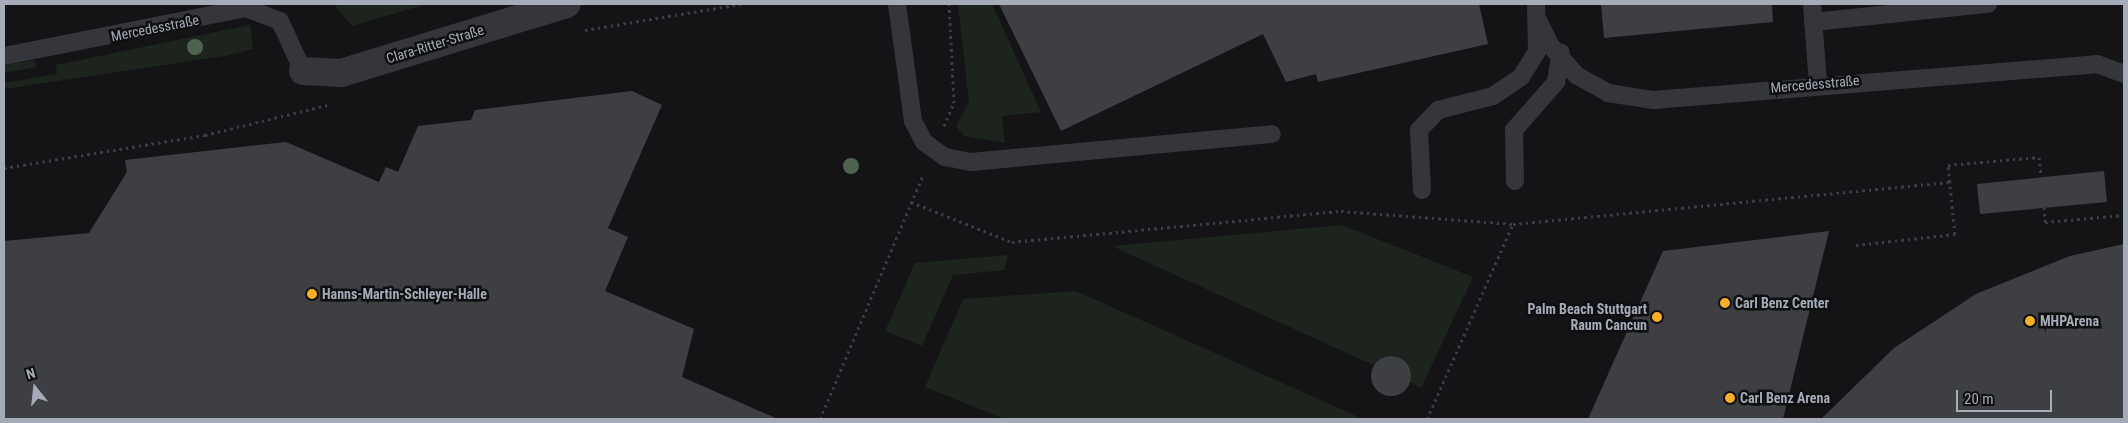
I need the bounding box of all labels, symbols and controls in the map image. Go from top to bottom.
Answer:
street label: Mercedesstraße [110,11,200,45]
street label: Clara-Ritter-Straße [384,21,486,67]
street label: Mercedesstraße [1770,72,1860,96]
place label: Hanns-Martin-Schleyer-Halle [322,286,487,302]
marker: Hanns-Martin-Schleyer-Halle [306,288,318,300]
place label: Carl Benz Center [1735,295,1829,311]
marker: Carl Benz Center [1719,297,1731,309]
place label: Palm Beach Stuttgart Raum Cancun [1527,301,1647,334]
marker: Palm Beach Stuttgart Raum Cancun [1651,311,1663,323]
place label: MHPArena [2040,313,2099,329]
marker: MHPArena [2024,315,2036,327]
north arrow [10,363,60,413]
text: N [25,365,37,382]
scale bar [1958,380,2054,412]
place label: Carl Benz Arena [1740,390,1830,406]
text: 20 m [1964,390,1994,408]
marker: Carl Benz Arena [1724,392,1736,404]

